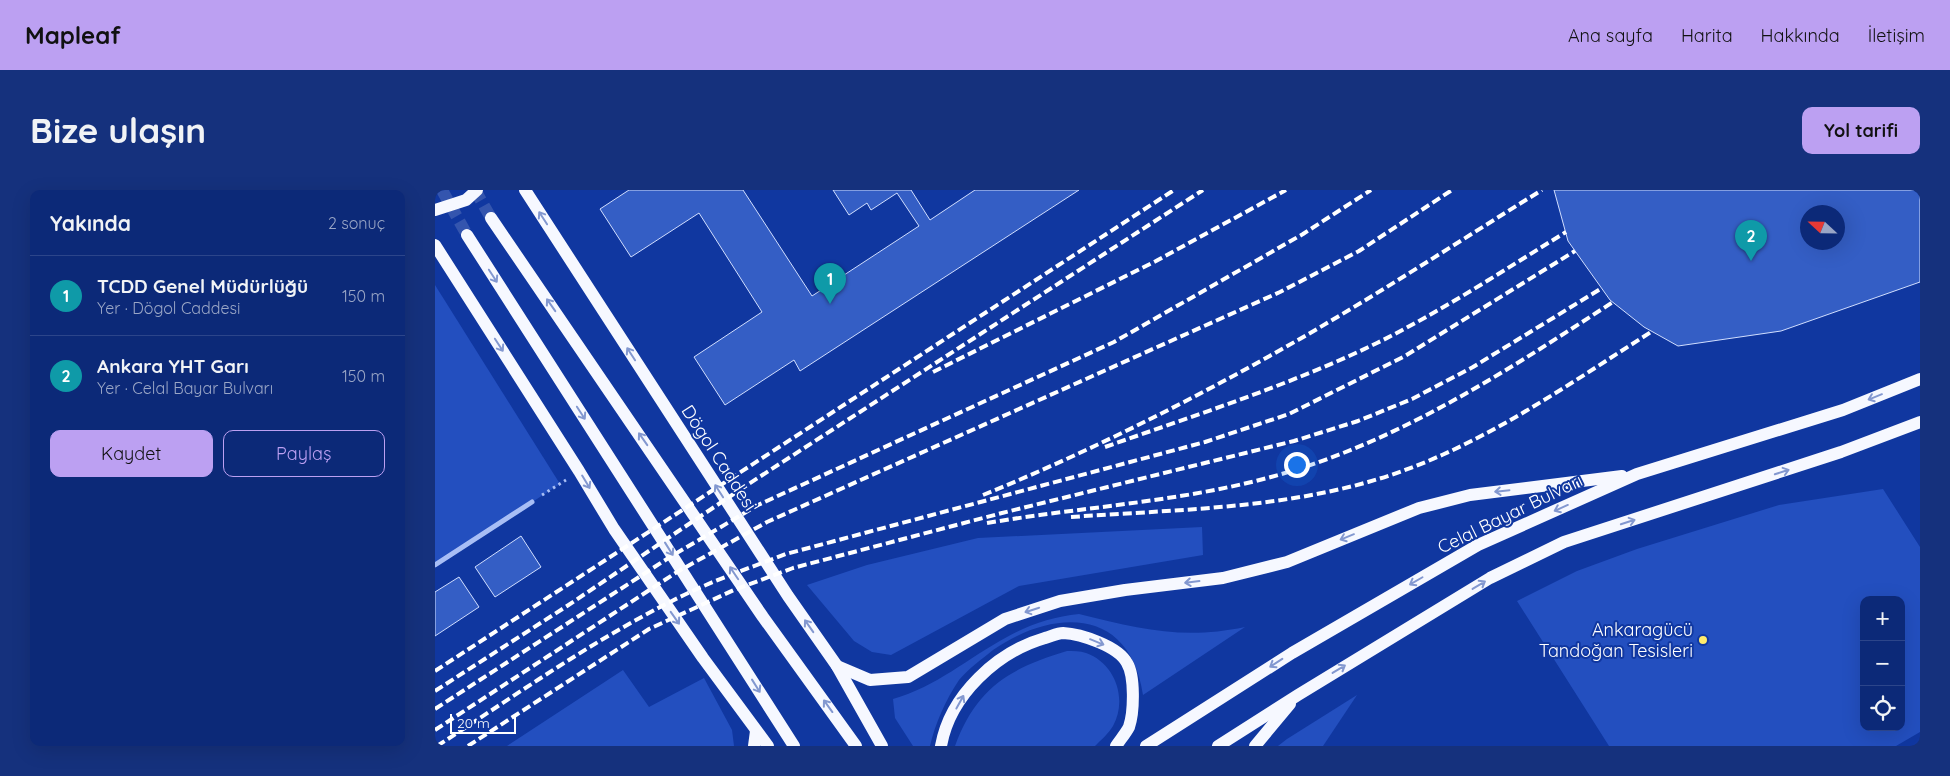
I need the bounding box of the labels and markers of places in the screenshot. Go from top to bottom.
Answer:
pin: 2 [1735,220,1767,261]
pin: 1 [814,263,846,304]
place label: Ankaragücü Tandoğan Tesisleri [1539,618,1693,662]
marker: Ankaragücü Tandoğan Tesisleri [1697,634,1709,646]

